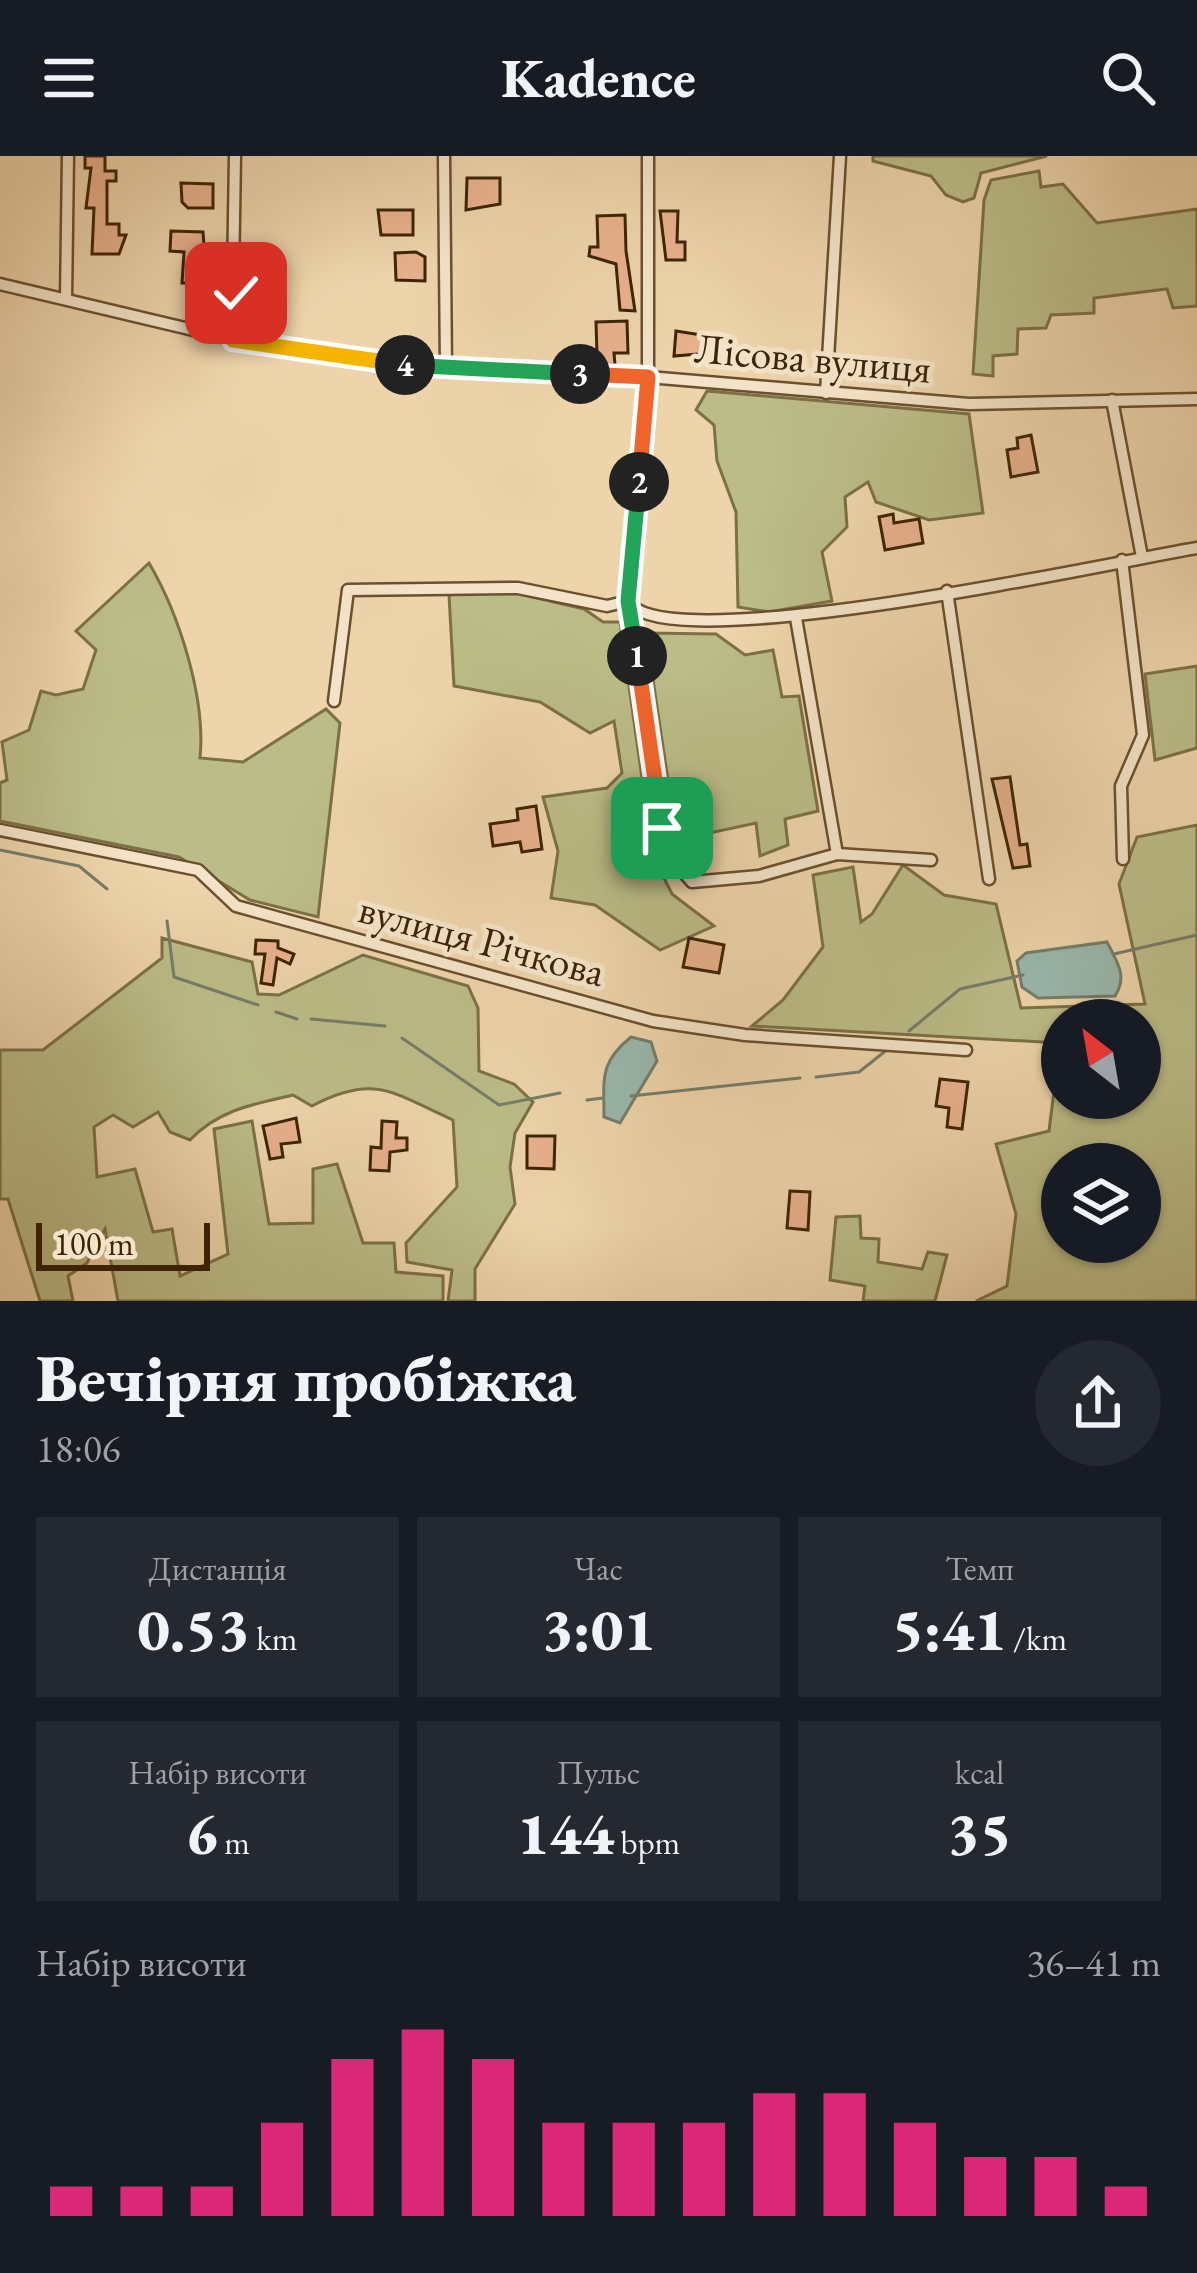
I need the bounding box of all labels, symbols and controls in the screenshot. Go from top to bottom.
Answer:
text: Kadence [501,43,696,113]
icon: menu [36,45,102,111]
icon: search [1095,45,1161,111]
pin [185,242,287,344]
icon: check [203,260,269,326]
street label: Лісова вулиця [692,320,934,396]
pin: 4 [375,335,435,395]
text: 4 [396,343,414,386]
pin: 3 [550,344,610,404]
text: 3 [571,352,589,395]
pin: 2 [609,452,669,512]
text: 2 [630,460,648,503]
pin: 1 [607,626,667,686]
text: 1 [628,634,646,677]
pin [611,777,713,879]
icon: arrive [629,795,695,861]
street label: вулиця Річкова [353,881,611,999]
north arrow [1041,999,1161,1119]
map controls [1041,999,1161,1263]
button: layers [1041,1143,1161,1263]
scale bar [36,1217,210,1270]
text: 100 m [54,1222,134,1265]
text: Вечірня пробіжка [36,1335,576,1421]
button: share [1035,1340,1161,1466]
text: 18:06 [36,1423,121,1474]
text: Дистанція [149,1547,286,1590]
text: Час [574,1547,623,1590]
text: Темп [945,1547,1014,1590]
text: 0.53 [137,1590,250,1668]
text: 3:01 [541,1590,656,1668]
text: 5:41 [892,1590,1006,1668]
text: km [250,1617,298,1660]
text: /km [1006,1617,1067,1660]
text: Набір висоти [128,1751,307,1794]
text: Пульс [557,1751,640,1794]
text: kcal [955,1751,1004,1794]
text: 6 [185,1794,218,1872]
text: 144 [517,1794,614,1872]
text: 35 [947,1794,1012,1872]
text: m [218,1821,250,1864]
text: bpm [614,1821,680,1864]
text: Набір висоти [36,1937,247,1988]
text: 36–41 m [1027,1937,1161,1988]

